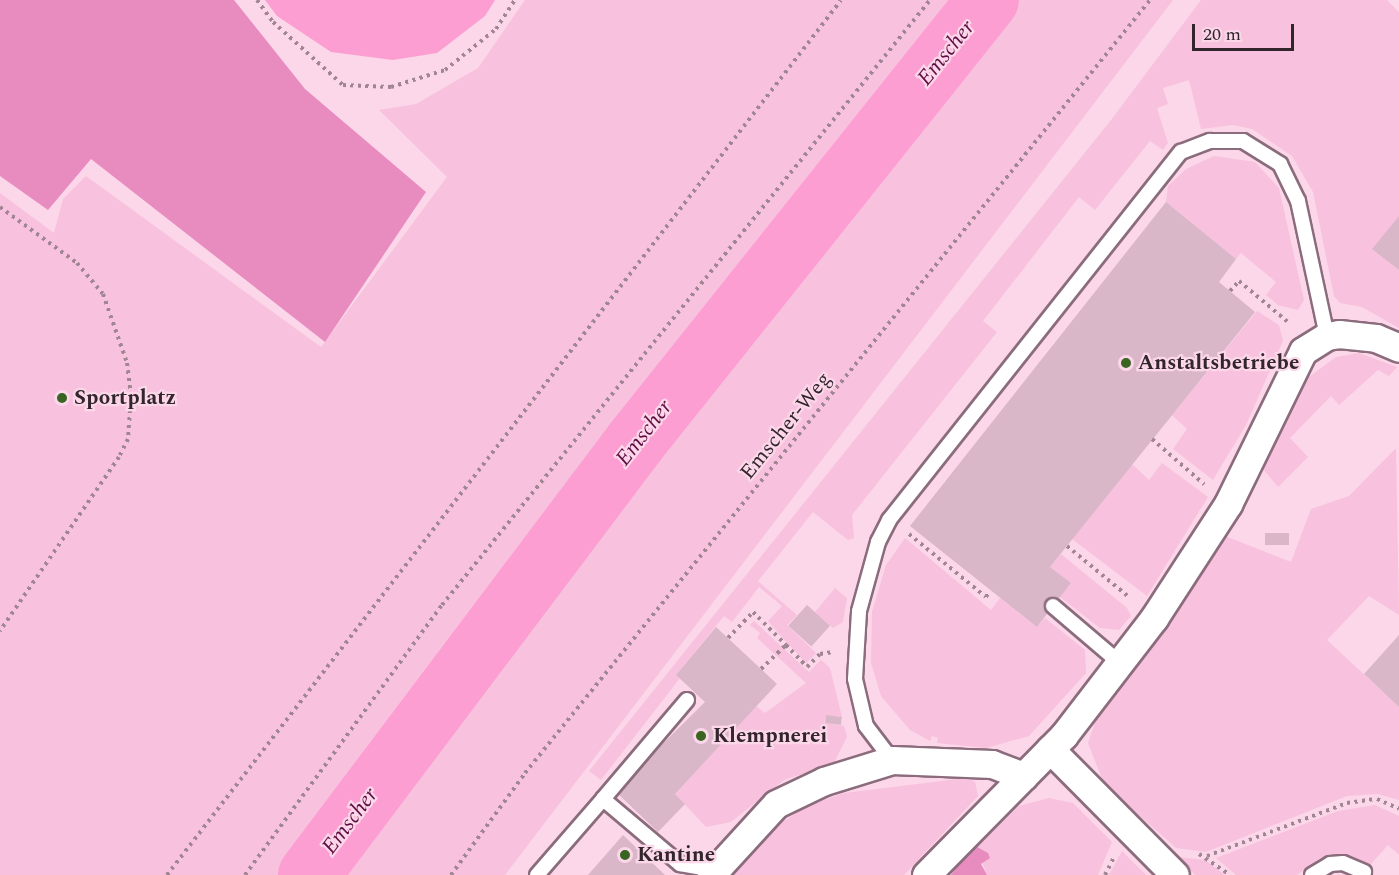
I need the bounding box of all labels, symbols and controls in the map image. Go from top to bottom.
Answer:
scale bar [1195,12,1297,50]
water label: Emscher [912,15,980,91]
text: 20 m [1203,21,1241,48]
place label: Anstaltsbetriebe [1138,350,1299,376]
marker: Anstaltsbetriebe [1119,356,1133,370]
street label: Emscher-Weg [735,367,837,485]
place label: Sportplatz [74,385,176,411]
marker: Sportplatz [55,391,69,405]
water label: Emscher [610,395,678,471]
place label: Klempnerei [713,723,827,749]
marker: Klempnerei [694,729,708,743]
water label: Emscher [316,783,384,859]
place label: Kantine [637,842,715,868]
marker: Kantine [618,848,632,862]

